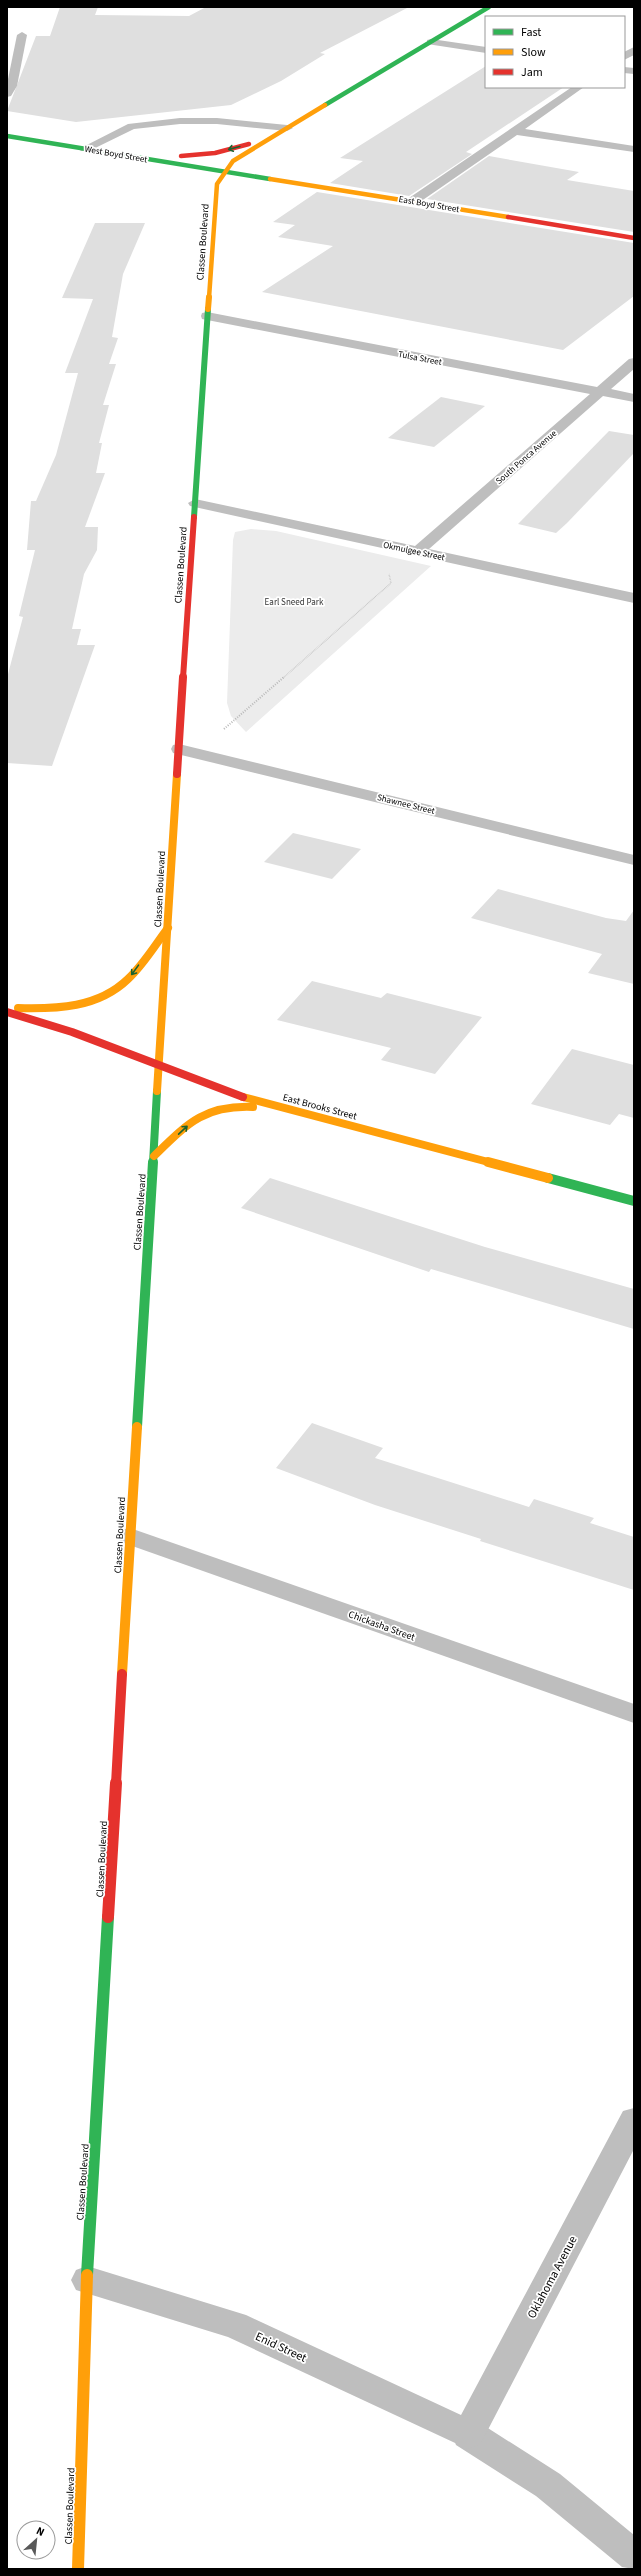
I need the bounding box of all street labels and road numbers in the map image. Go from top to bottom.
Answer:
street label: West Boyd Street [83,143,148,166]
street label: East Boyd Street [398,193,460,216]
street label: Classen Boulevard [193,203,213,281]
street label: Tulsa Street [397,348,443,369]
street label: South Ponca Avenue [493,427,560,488]
street label: Classen Boulevard [171,526,191,604]
street label: Okmulgee Street [382,539,446,564]
street label: Shawnee Street [376,791,436,818]
street label: Classen Boulevard [151,850,169,928]
street label: East Brooks Street [281,1090,359,1124]
street label: Classen Boulevard [130,1173,150,1251]
street label: Classen Boulevard [111,1496,129,1574]
street label: Chickasha Street [346,1607,417,1645]
street label: Classen Boulevard [93,1820,111,1898]
street label: Classen Boulevard [73,2143,93,2221]
street label: Oklahoma Avenue [523,2233,581,2322]
street label: Enid Street [252,2328,309,2367]
street label: Classen Boulevard [62,2467,78,2545]

